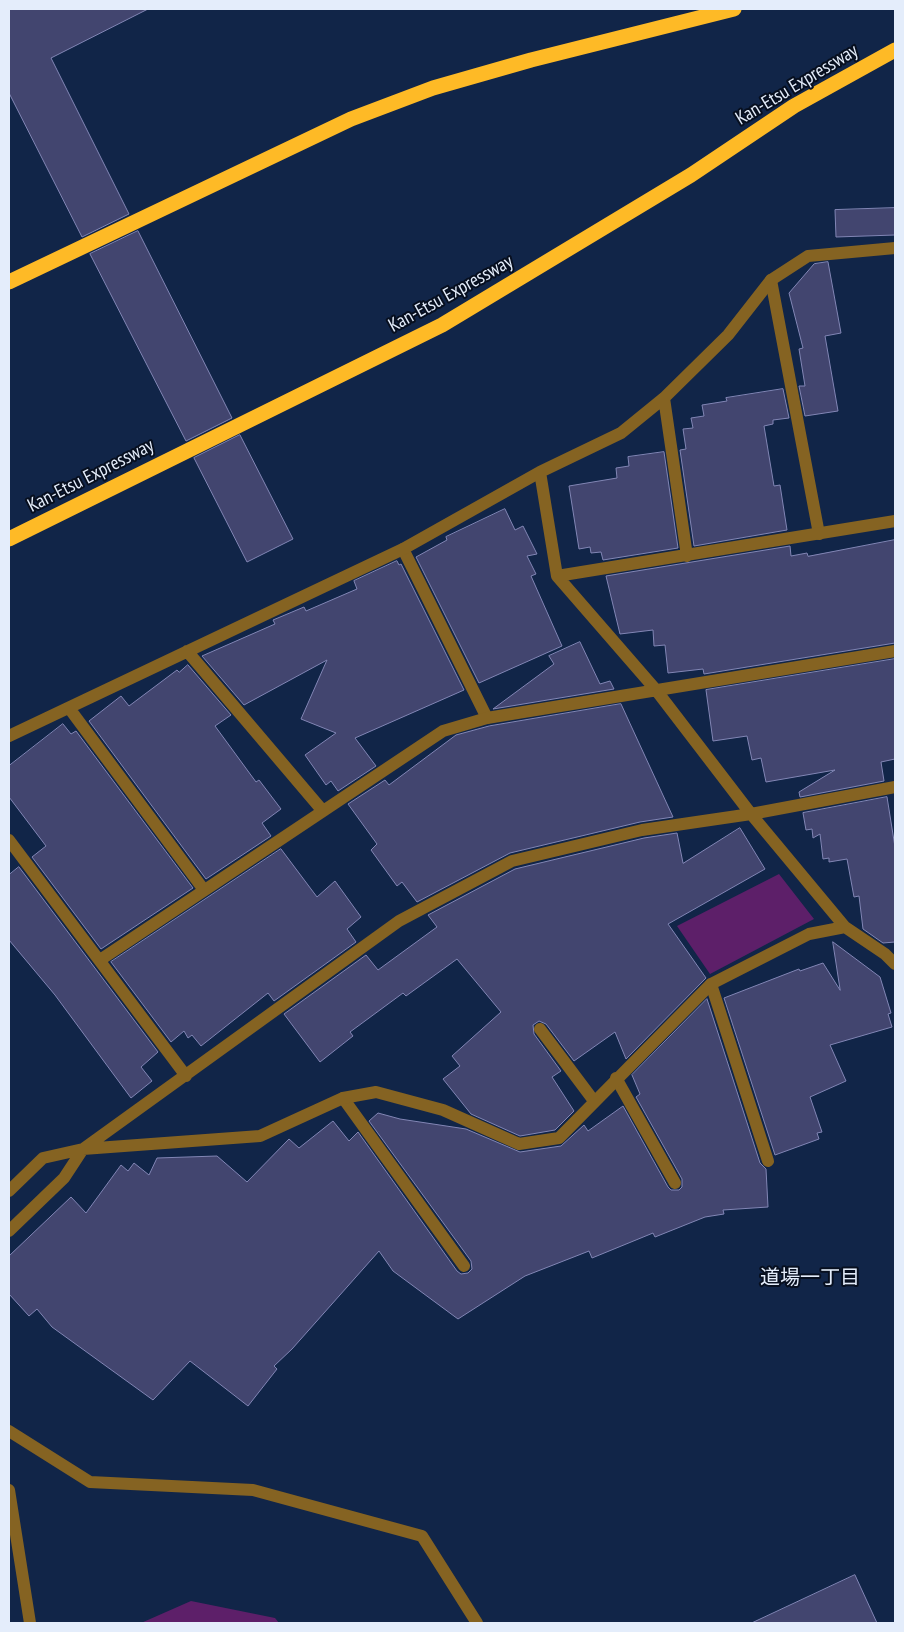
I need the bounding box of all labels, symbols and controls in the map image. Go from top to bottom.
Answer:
street label: Kan-Etsu Expressway [732,40,862,130]
street label: Kan-Etsu Expressway [385,250,517,338]
street label: Kan-Etsu Expressway [24,434,158,518]
district label: 道場一丁目 [760,1266,860,1290]

